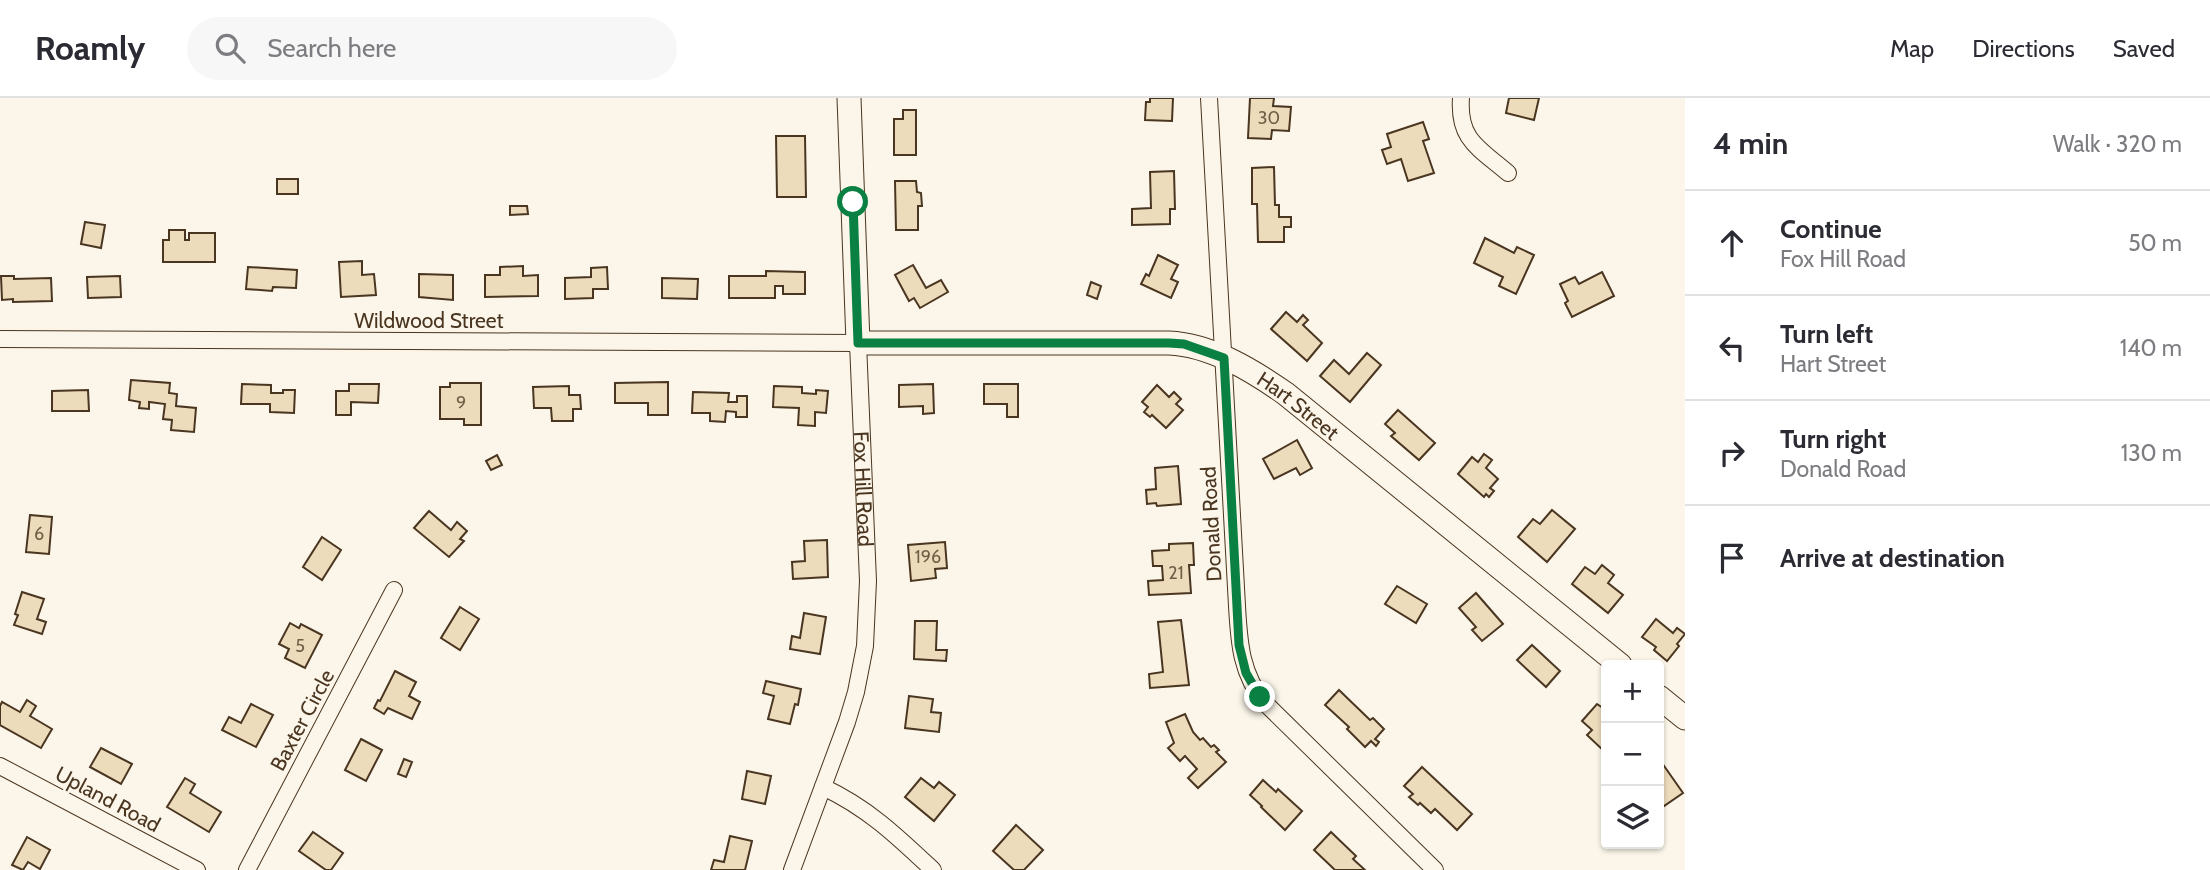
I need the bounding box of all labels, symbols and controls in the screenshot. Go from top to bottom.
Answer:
search box [187,17,677,80]
text: Roamly [35,28,145,68]
icon: search [211,29,249,67]
text: Search here [267,32,396,64]
text: Map [1890,34,1934,63]
text: Directions [1972,34,2075,63]
text: Saved [2113,34,2175,63]
house number: 30 [1258,107,1280,129]
text: 4 min [1713,125,1788,162]
text: Walk · 320 m [2053,130,2182,158]
route start [837,186,868,217]
text: Continue [1780,213,1882,245]
icon: ahead [1713,224,1751,262]
text: 50 m [2128,229,2182,257]
text: Fox Hill Road [1780,245,1906,273]
street label: Wildwood Street [354,308,504,333]
text: Turn left [1780,318,1873,350]
icon: left [1713,329,1751,367]
text: 140 m [2120,334,2182,362]
text: Hart Street [1780,350,1886,378]
street label: Hart Street [1253,366,1344,445]
house number: 9 [456,392,466,414]
text: Turn right [1780,423,1886,455]
street label: Fox Hill Road [849,431,879,547]
icon: right [1713,434,1751,472]
text: 130 m [2121,439,2182,467]
text: Donald Road [1780,455,1906,483]
street label: Donald Road [1196,466,1226,582]
house number: 6 [34,523,44,545]
icon: arrive [1713,539,1751,577]
text: Arrive at destination [1780,542,2005,574]
house number: 196 [915,546,941,568]
house number: 21 [1168,562,1184,584]
house number: 5 [295,635,305,657]
map controls [1601,660,1664,849]
button: + [1601,660,1664,723]
street label: Baxter Circle [265,665,339,775]
route end [1244,681,1275,712]
button: − [1601,723,1664,786]
street label: Upland Road [51,761,165,837]
button: layers [1601,786,1664,849]

